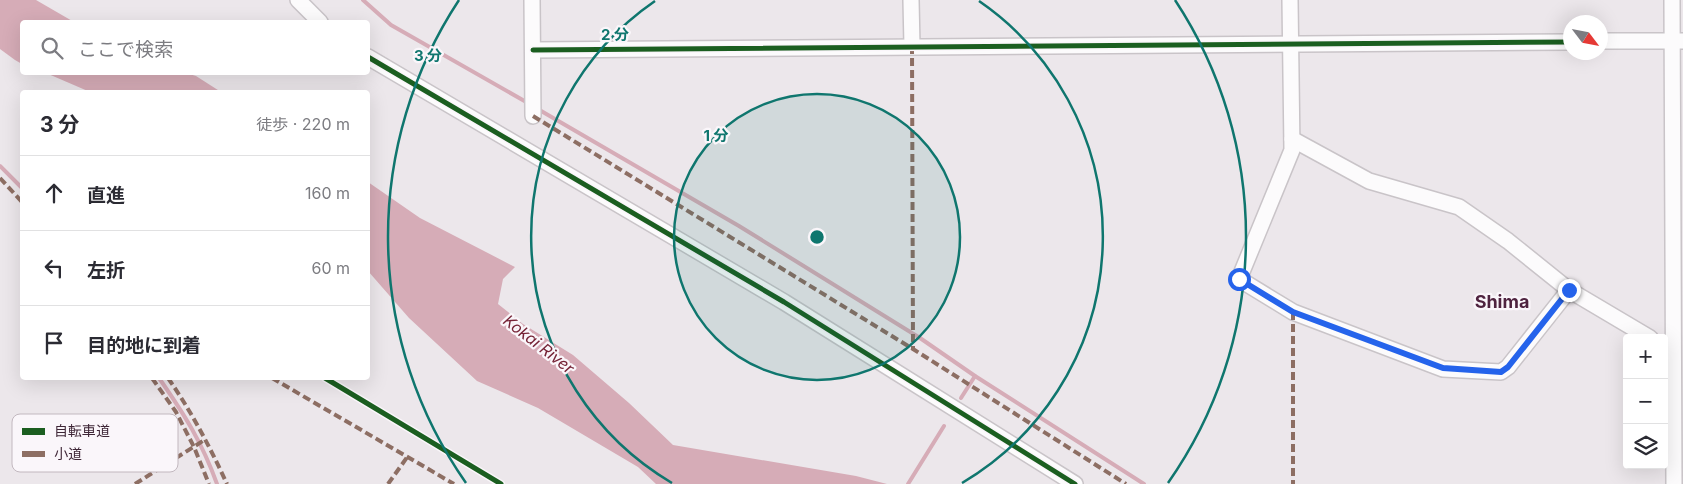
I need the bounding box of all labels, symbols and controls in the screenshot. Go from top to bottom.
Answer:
north arrow [1563,15,1608,60]
search box [20,20,370,75]
text: 2 分 [601,25,629,44]
icon: search [38,34,66,62]
text: ここで検索 [78,38,173,61]
text: 3 分 [414,46,442,65]
text: 3 分 [40,112,80,137]
text: 徒歩 · 220 m [256,114,350,134]
text: 1 分 [703,126,729,145]
icon: ahead [40,179,68,207]
text: 160 m [305,183,350,203]
text: 直進 [87,184,125,207]
centre of rings [808,228,826,246]
icon: left [40,254,68,282]
text: 60 m [311,258,350,278]
text: 左折 [87,259,125,282]
route start [1228,268,1251,291]
route end [1558,279,1581,302]
district label: Shima [1475,291,1529,312]
water label: Kokai River [500,310,579,378]
icon: arrive [40,329,68,357]
text: 目的地に到着 [87,334,201,357]
map controls [1623,334,1668,469]
button: + [1623,334,1668,379]
button: − [1623,379,1668,424]
legend [12,414,178,472]
text: 自転車道 [54,422,110,439]
button: layers [1623,424,1668,469]
text: 小道 [54,445,82,462]

